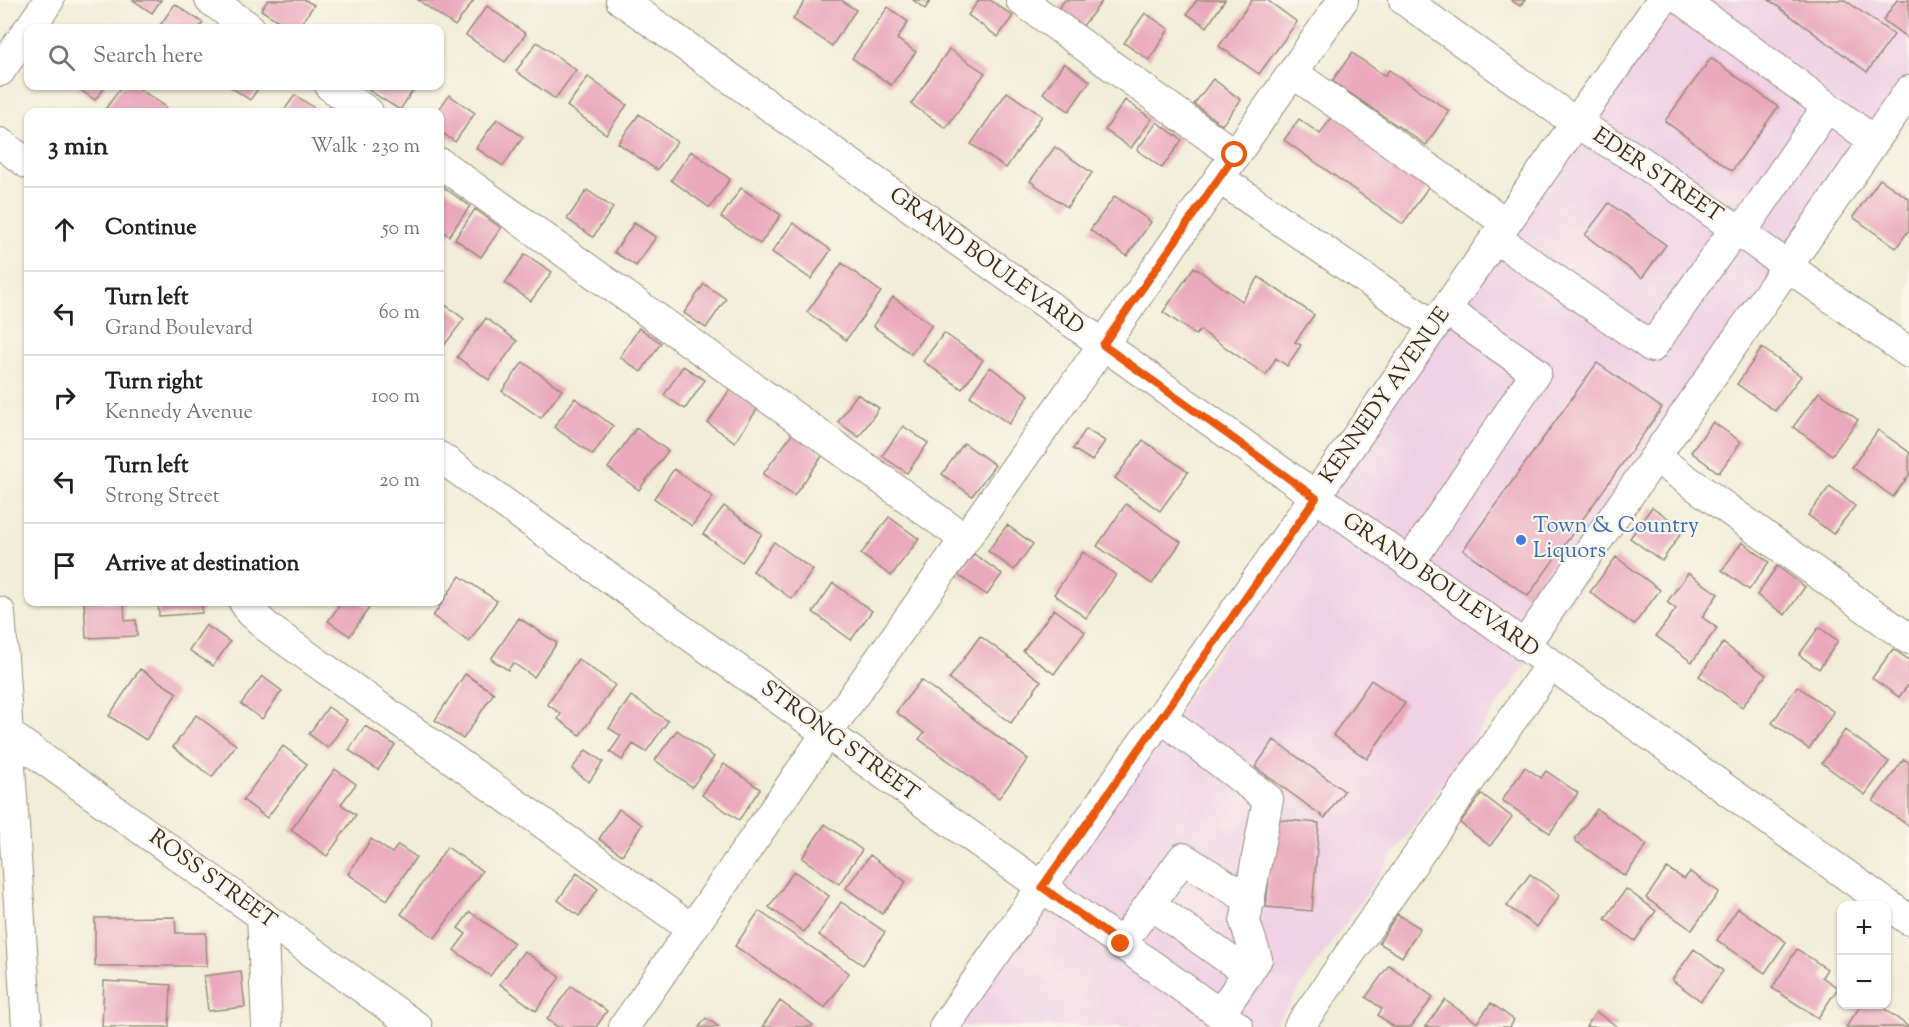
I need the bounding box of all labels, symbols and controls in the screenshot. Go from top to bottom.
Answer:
search box [24,24,444,90]
icon: search [45,41,78,74]
text: Search here [93,41,203,73]
street label: EDER STREET [1585,121,1729,232]
text: 3 min [48,129,108,166]
text: Walk · 230 m [311,133,420,162]
route start [1221,141,1247,167]
street label: GRAND BOULEVARD [882,180,1090,344]
icon: ahead [48,213,81,246]
text: Continue [105,213,196,245]
text: 50 m [382,215,420,244]
text: Turn left [105,283,188,315]
icon: left [48,297,81,330]
text: 60 m [379,299,420,328]
street label: KENNEDY AVENUE [1313,301,1459,491]
text: Grand Boulevard [105,315,253,344]
text: Turn right [105,367,202,399]
icon: right [48,381,81,414]
text: 100 m [371,383,420,412]
text: Kennedy Avenue [105,399,253,428]
text: Turn left [105,451,188,483]
icon: left [48,465,81,498]
text: 20 m [379,467,420,496]
text: Strong Street [105,483,219,512]
street label: GRAND BOULEVARD [1335,506,1545,666]
place label: Town & Country Liquors [1533,511,1699,568]
marker: Town & Country Liquors [1514,533,1528,547]
icon: arrive [48,549,81,582]
text: Arrive at destination [105,549,300,581]
street label: STRONG STREET [753,674,925,811]
street label: ROSS STREET [141,823,283,938]
map controls [1837,901,1891,1009]
button: + [1837,901,1891,955]
route end [1107,930,1133,956]
button: − [1837,955,1891,1009]

